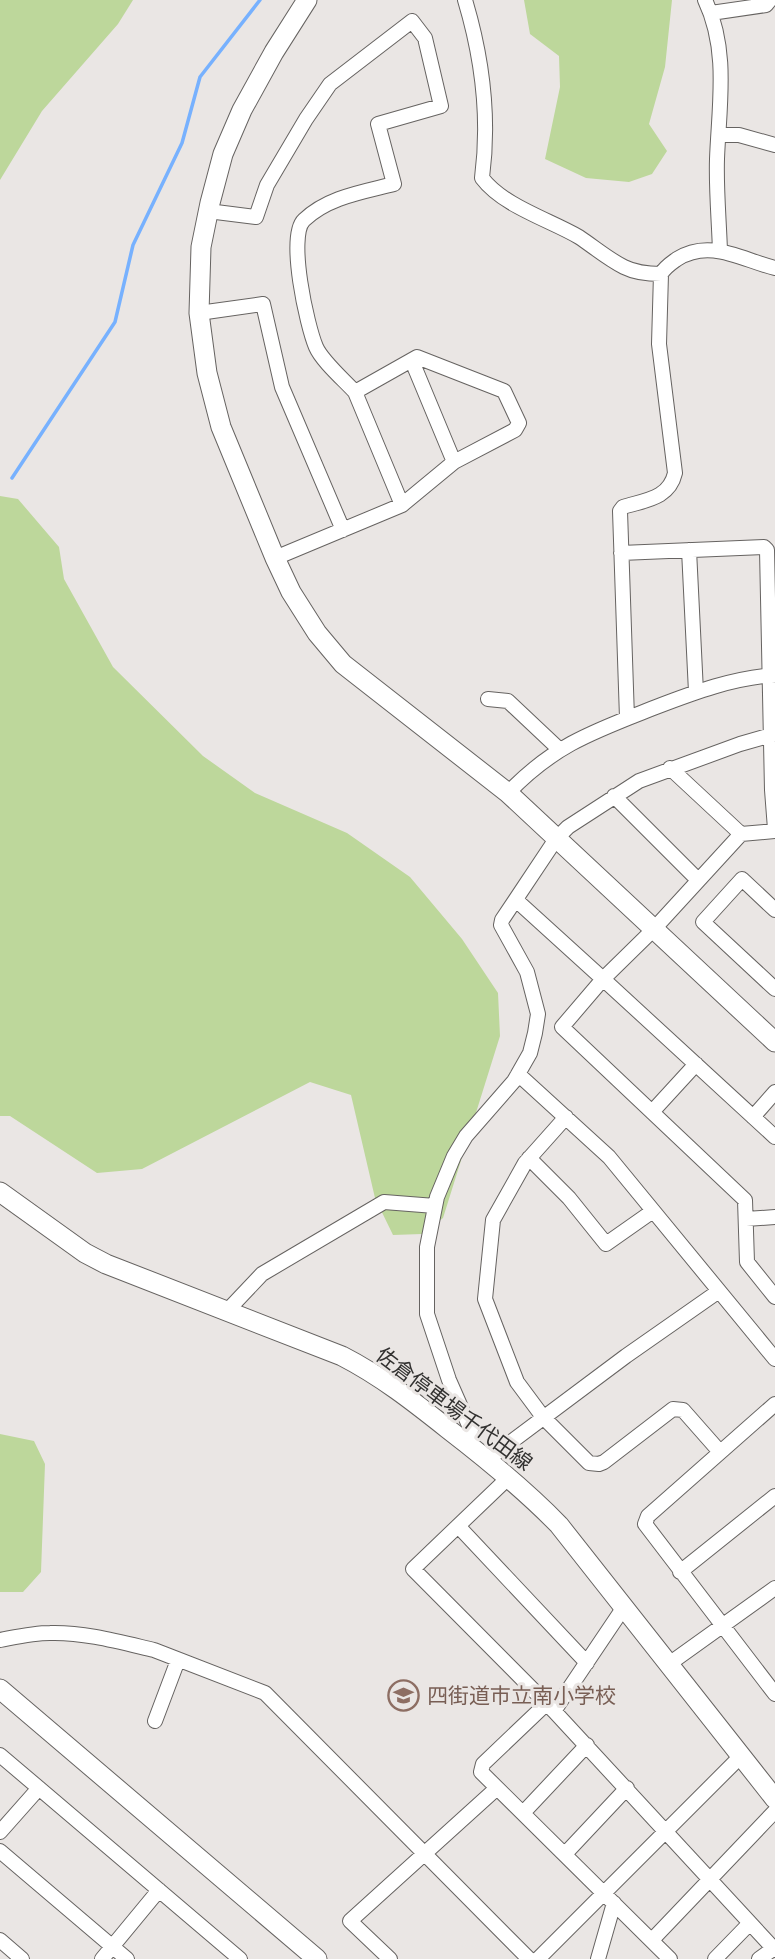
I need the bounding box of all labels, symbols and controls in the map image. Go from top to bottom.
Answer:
street label: 佐倉停車場千代田線 [370,1340,538,1477]
school or university icon: 四街道市立南小学校 [387,1679,421,1713]
place label: 四街道市立南小学校 [427,1681,616,1710]

